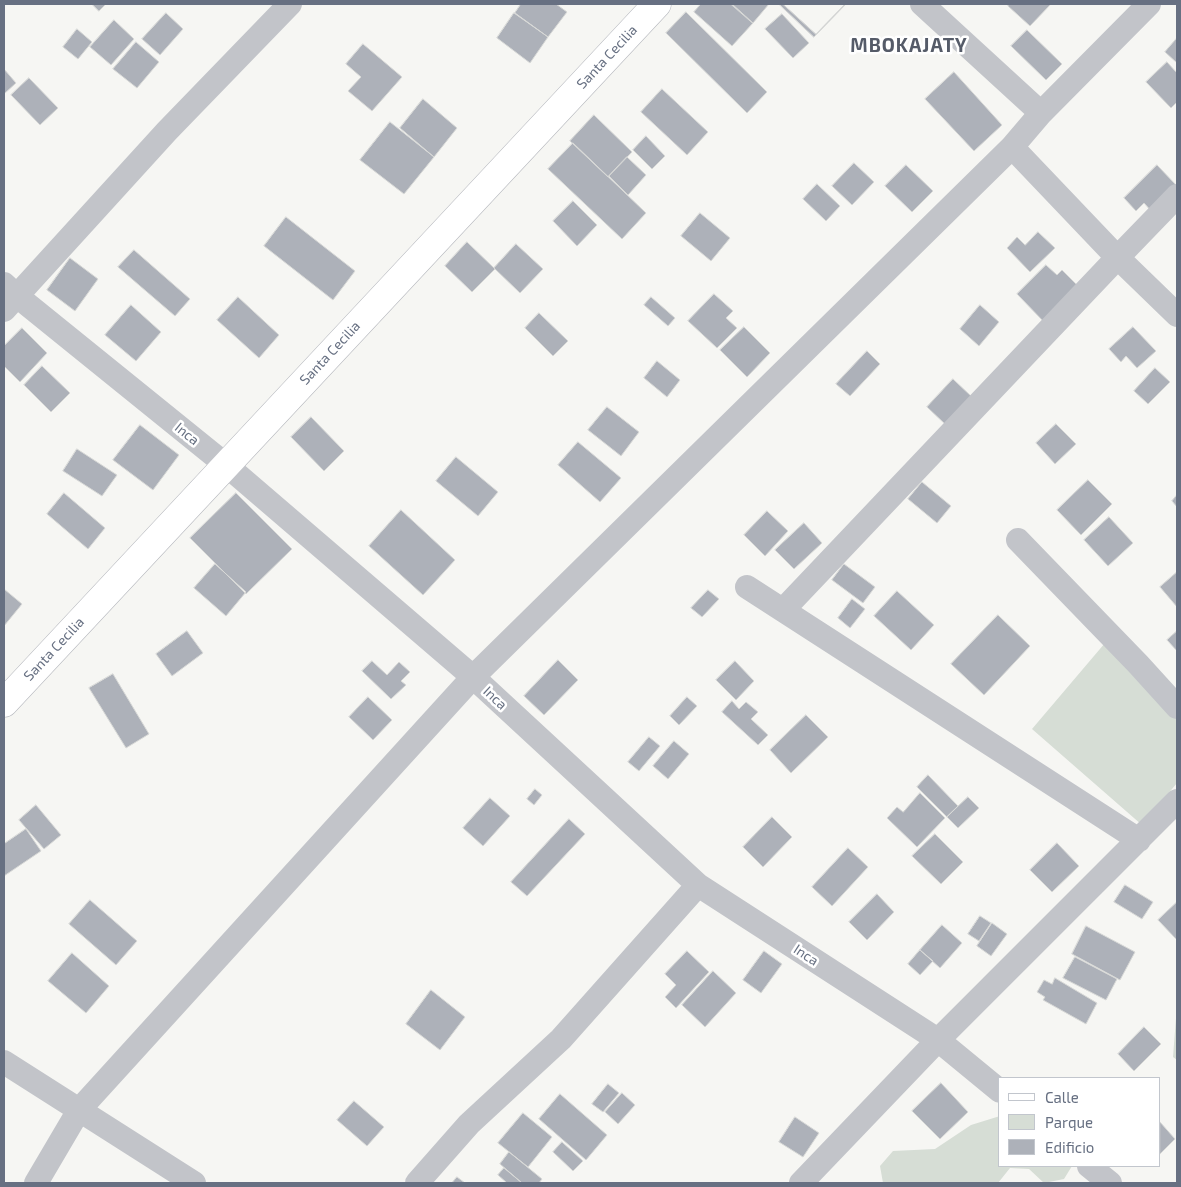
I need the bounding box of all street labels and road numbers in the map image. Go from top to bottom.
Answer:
street label: Santa Cecilia [573,22,641,92]
street label: Santa Cecilia [296,318,364,388]
street label: Inca [171,419,203,449]
street label: Santa Cecilia [20,614,88,684]
street label: Inca [480,683,510,713]
street label: Inca [790,941,822,969]

